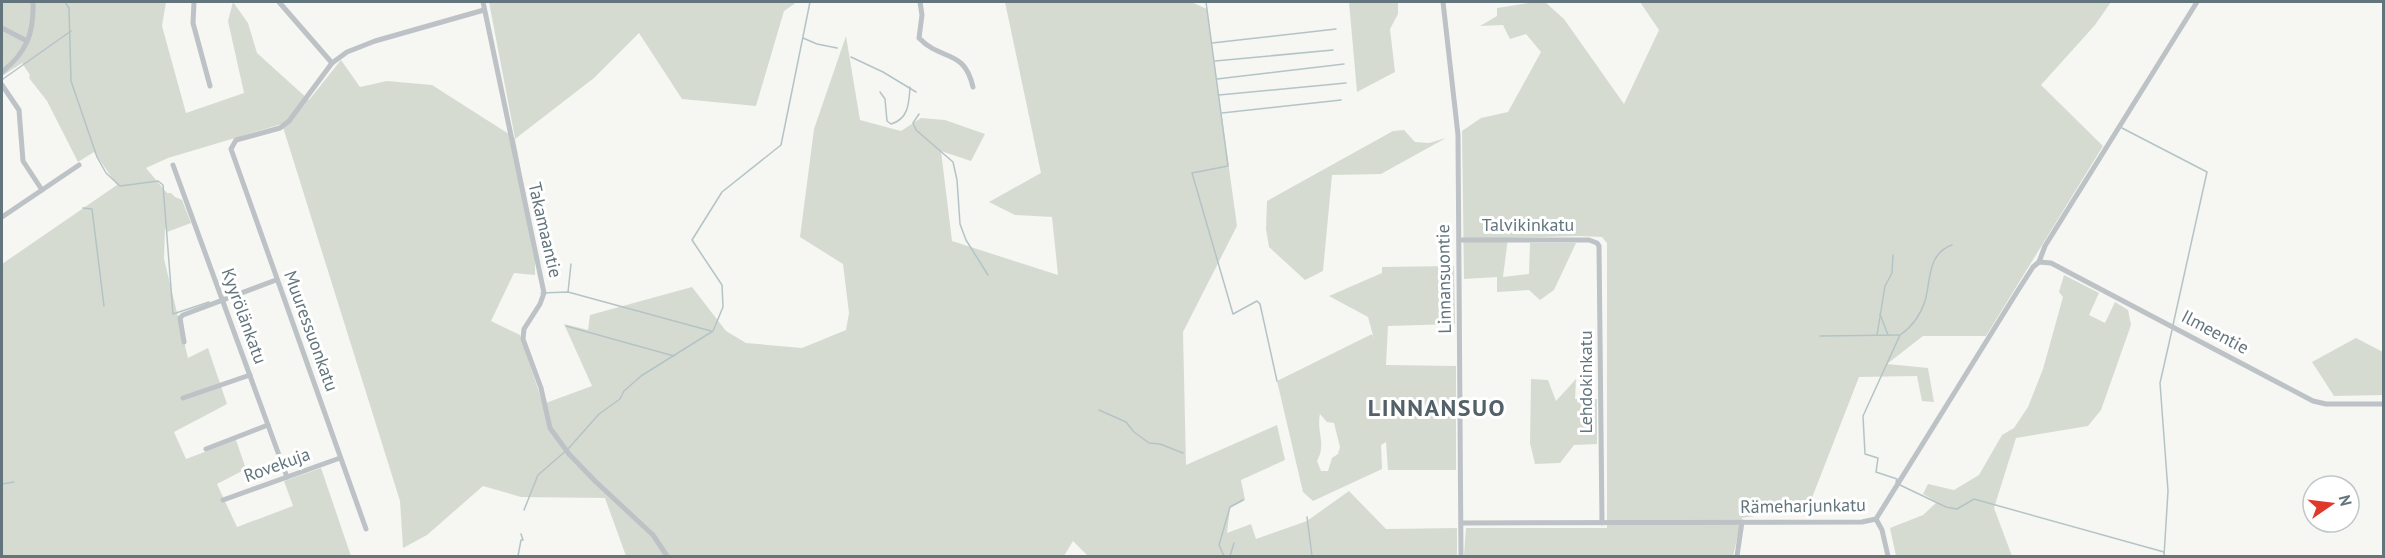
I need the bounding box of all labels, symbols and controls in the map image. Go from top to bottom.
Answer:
street label: Takamaantie [523,180,568,280]
street label: Talvikinkatu [1482,213,1574,236]
street label: Linnansuontie [1431,224,1456,334]
street label: Kyyrölänkatu [217,265,272,367]
street label: Muuressuonkatu [279,267,344,394]
street label: Ilmeentie [2178,304,2253,359]
street label: Lehdokinkatu [1574,330,1597,434]
district label: LINNANSUO [1368,392,1506,423]
street label: Rovekuja [240,442,313,487]
north arrow [2301,474,2361,534]
street label: Rämeharjunkatu [1740,493,1866,518]
text: N [2335,493,2357,508]

